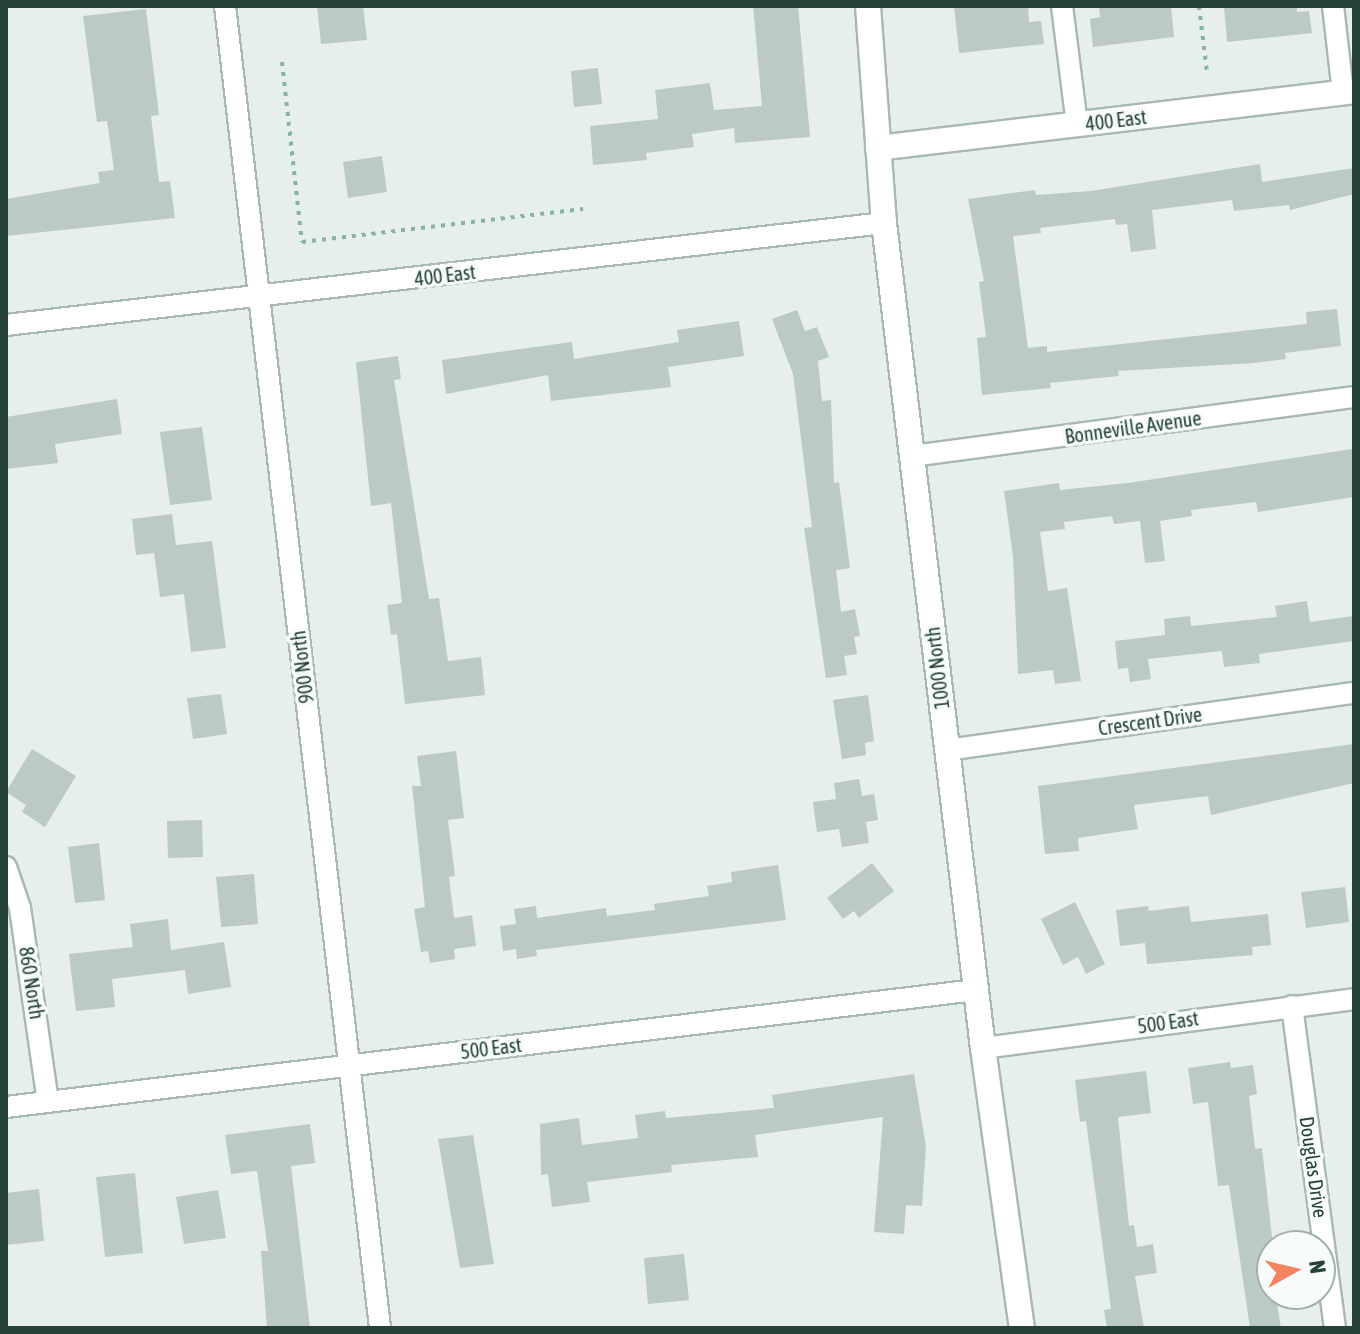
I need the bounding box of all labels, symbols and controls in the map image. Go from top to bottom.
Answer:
street label: 400 East [1084,104,1148,136]
street label: 400 East [413,259,477,291]
street label: Bonneville Avenue [1063,406,1203,448]
street label: 1000 North [920,625,954,711]
street label: 900 North [286,629,318,705]
street label: Crescent Drive [1097,702,1203,740]
street label: 860 North [14,945,50,1021]
street label: 500 East [1136,1006,1200,1038]
street label: 500 East [459,1032,523,1064]
street label: Douglas Drive [1295,1115,1333,1219]
north arrow [1256,1230,1336,1310]
text: N [1304,1259,1332,1275]

